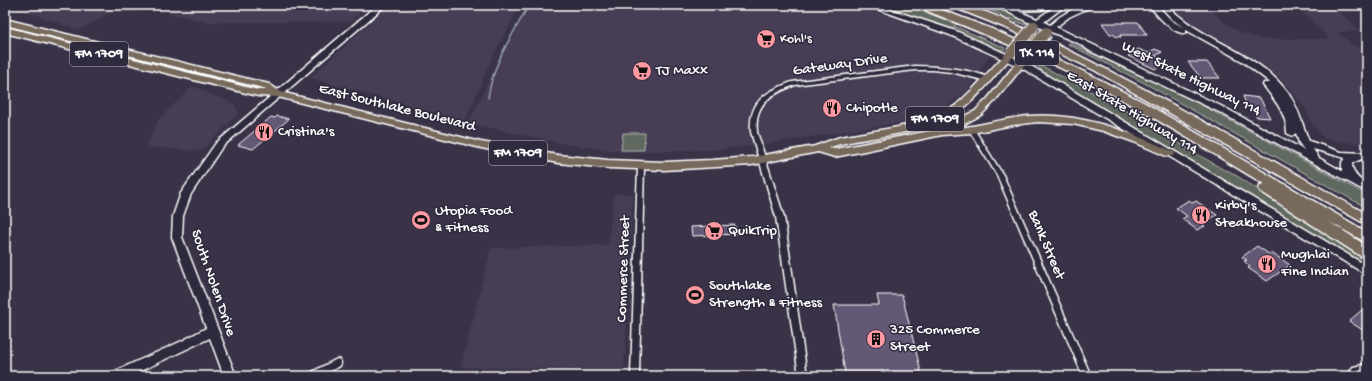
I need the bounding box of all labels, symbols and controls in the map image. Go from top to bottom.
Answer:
supermarket icon: Kohl's [755,28,777,50]
place label: Kohl's [780,32,813,47]
street label: West State Highway 114 [1118,37,1264,121]
road number: TX 114 [1015,41,1059,65]
road number: FM 1709 [70,42,128,66]
street label: Gateway Drive [792,49,889,81]
supermarket icon: TJ Maxx [631,60,653,82]
place label: TJ Maxx [655,62,708,80]
street label: East State Highway 114 [1063,67,1201,159]
street label: East Southlake Boulevard [317,80,478,137]
restaurant icon: Chipotle [821,97,843,119]
place label: Chipotle [846,99,898,117]
road number: FM 1709 [906,107,964,131]
restaurant icon: Cristina's [253,121,275,143]
place label: Cristina's [278,123,335,141]
road number: FM 1709 [489,141,547,165]
place label: Kirby's Steakhouse [1215,197,1287,232]
place label: Utopia Food & Fitness [435,202,513,237]
restaurant icon: Kirby's Steakhouse [1190,204,1212,226]
street label: Bank Street [1023,207,1069,284]
sports icon: Utopia Food & Fitness [410,209,432,231]
street label: Commerce Street [613,214,635,323]
supermarket icon: QuikTrip [703,220,725,242]
place label: QuikTrip [728,222,777,240]
street label: South Nolen Drive [186,227,240,339]
place label: Mughlai Fine Indian [1280,246,1349,281]
restaurant icon: Mughlai Fine Indian [1256,253,1278,275]
place label: Southlake Strength & Fitness [709,277,822,312]
sports icon: Southlake Strength & Fitness [684,284,706,306]
place label: 325 Commerce Street [889,321,980,356]
building icon: 325 Commerce Street [865,328,887,350]

